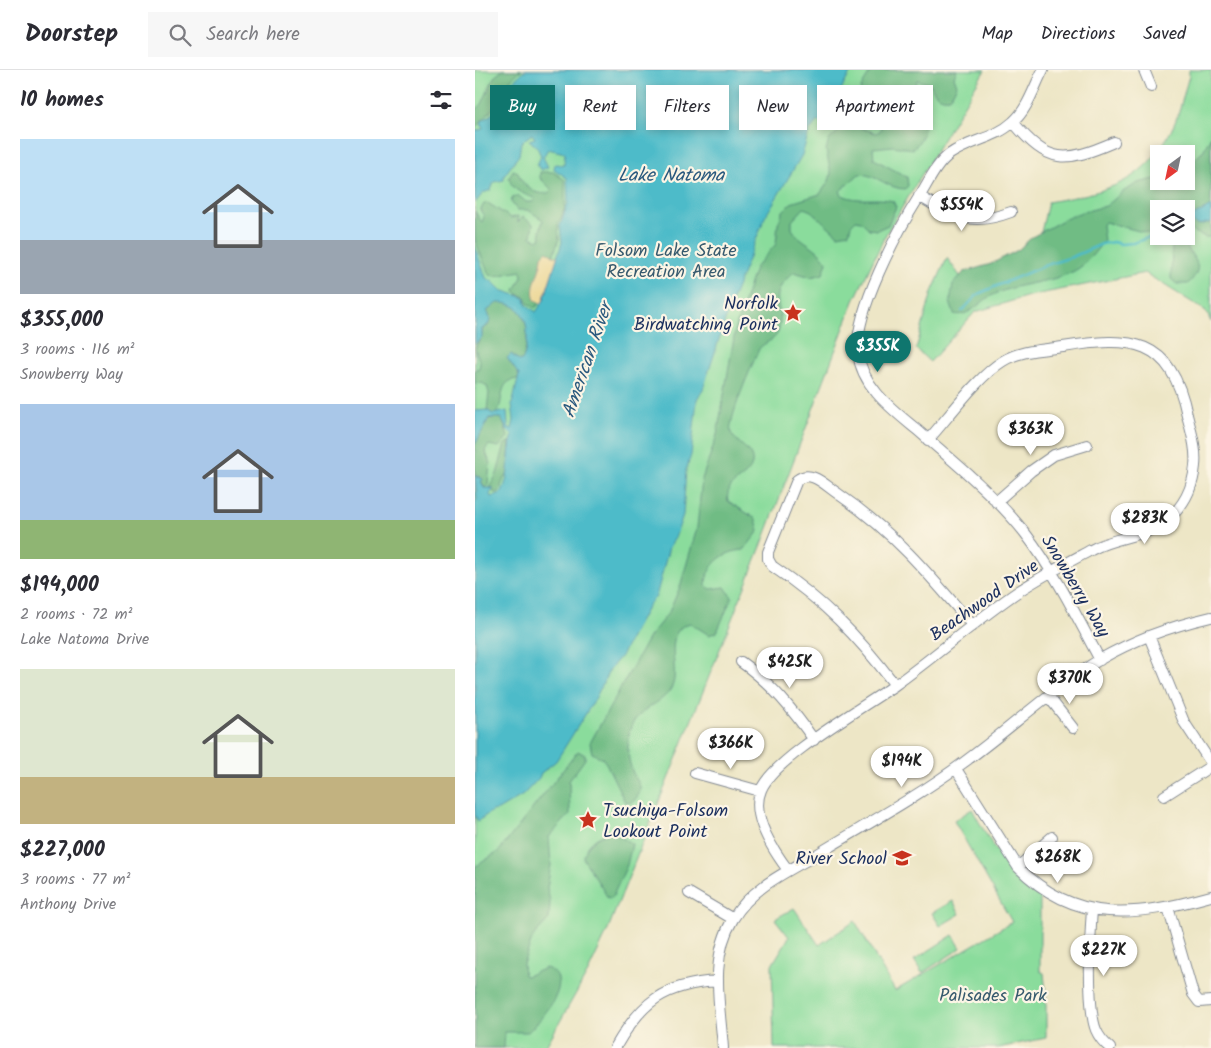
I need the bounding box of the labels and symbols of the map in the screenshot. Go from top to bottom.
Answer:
north arrow [1150,145,1195,190]
water label: Lake Natoma [618,161,725,191]
pin: $554K [927,190,997,232]
park label: Folsom Lake State Recreation Area [595,237,737,287]
place label: Norfolk Birdwatching Point [634,290,779,340]
water label: American River [554,296,623,422]
place icon: Norfolk Birdwatching Point [782,302,804,324]
pin: $355K [843,330,913,373]
pin: $363K [996,414,1066,456]
pin: $283K [1110,502,1180,545]
street label: Snowberry Way [1033,530,1117,644]
street label: Beachwood Drive [924,553,1046,650]
pin: $425K [755,646,825,689]
pin: $370K [1035,662,1105,705]
pin: $366K [696,728,766,770]
pin: $194K [867,746,937,788]
place label: Tsuchiya-Folsom Lookout Point [603,797,728,847]
place icon: Tsuchiya-Folsom Lookout Point [577,809,599,831]
pin: $268K [1023,842,1093,884]
place label: River School [795,845,888,874]
school or university icon: River School [891,847,913,869]
pin: $227K [1069,934,1139,977]
park label: Palisades Park [939,982,1047,1011]

